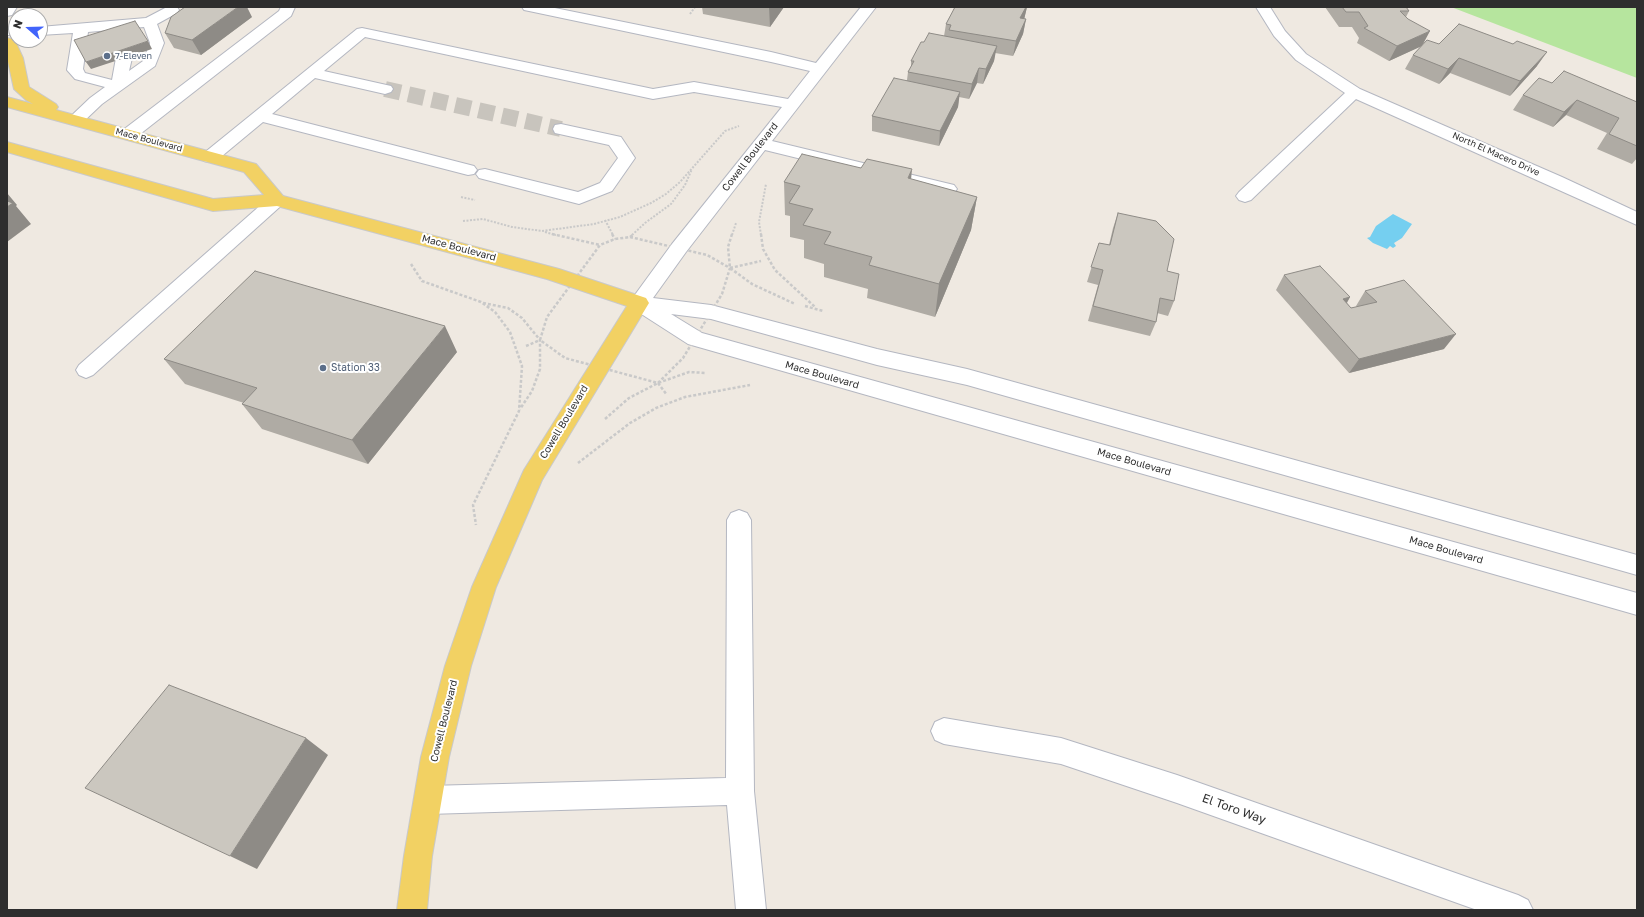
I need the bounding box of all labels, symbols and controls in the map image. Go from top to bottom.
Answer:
north arrow [8,8,48,48]
text: N [10,18,25,30]
marker: 7-Eleven [102,51,112,61]
place label: 7-Eleven [115,51,152,61]
street label: Cowell Boulevard [719,120,781,194]
street label: Mace Boulevard [114,126,184,154]
street label: North El Macero Drive [1451,130,1541,178]
street label: Mace Boulevard [421,232,497,264]
street label: Mace Boulevard [784,359,860,391]
place label: Station 33 [331,362,380,374]
marker: Station 33 [318,363,328,373]
street label: Cowell Boulevard [537,383,591,461]
street label: Mace Boulevard [1096,446,1172,478]
street label: Mace Boulevard [1408,534,1484,566]
street label: Cowell Boulevard [428,679,460,763]
street label: El Toro Way [1200,791,1268,827]

